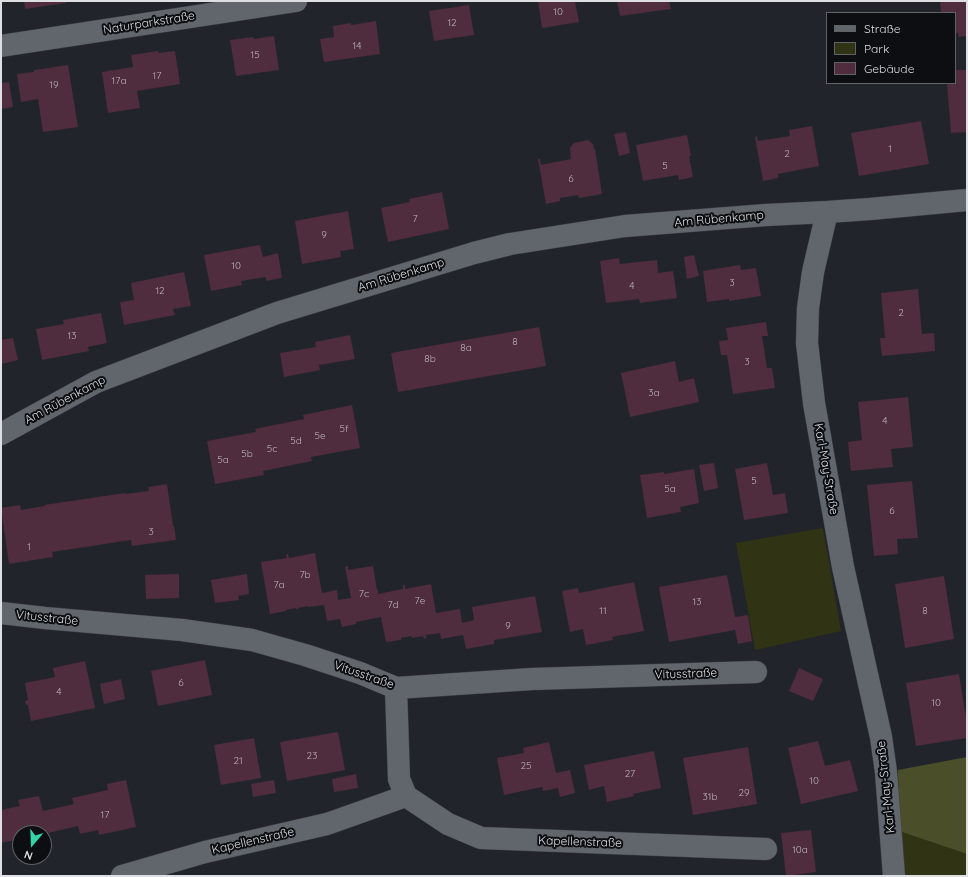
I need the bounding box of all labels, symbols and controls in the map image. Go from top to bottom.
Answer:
house number: 10 [553,6,563,18]
street label: Naturparkstraße [102,9,196,37]
legend [826,12,956,84]
house number: 12 [447,17,457,29]
text: Straße [864,21,901,36]
house number: 14 [353,40,361,52]
text: Park [864,41,889,56]
house number: 15 [250,49,260,61]
text: Gebäude [864,61,914,76]
house number: 17 [153,70,161,82]
house number: 17a [112,75,126,87]
house number: 19 [49,79,59,91]
house number: 1 [888,143,892,155]
house number: 2 [784,148,790,160]
house number: 5 [662,160,668,172]
house number: 6 [568,173,574,185]
street label: Am Rübenkamp [674,208,764,230]
house number: 7 [412,213,418,225]
house number: 9 [321,229,327,241]
street label: Am Rübenkamp [356,255,446,295]
house number: 10 [231,260,241,272]
house number: 3 [729,277,735,289]
house number: 4 [629,280,635,292]
house number: 12 [155,285,165,297]
house number: 2 [898,307,904,319]
house number: 13 [68,330,76,342]
house number: 8 [512,336,518,348]
house number: 8a [460,342,472,354]
house number: 8b [424,353,436,365]
house number: 3 [744,356,750,368]
street label: Am Rübenkamp [22,373,108,427]
house number: 3a [648,387,660,399]
house number: 4 [882,415,888,427]
street label: Karl-May-Straße [811,422,841,516]
house number: 5f [339,423,349,435]
house number: 5e [314,430,326,442]
house number: 5d [290,435,302,447]
house number: 5c [267,443,277,455]
house number: 5b [241,448,253,460]
house number: 5a [217,454,229,466]
house number: 5 [751,475,757,487]
house number: 5a [664,483,676,495]
house number: 6 [889,505,895,517]
house number: 3 [148,526,154,538]
house number: 1 [27,541,31,553]
house number: 7b [299,569,311,581]
house number: 7a [273,579,285,591]
house number: 7c [359,588,369,600]
house number: 7e [415,595,425,607]
house number: 13 [693,596,701,608]
house number: 7d [387,599,399,611]
house number: 11 [599,605,607,617]
house number: 8 [922,605,928,617]
street label: Vitusstraße [15,608,79,628]
house number: 9 [505,620,511,632]
street label: Vitusstraße [332,658,396,692]
street label: Vitusstraße [654,666,718,682]
house number: 6 [178,677,184,689]
house number: 4 [56,686,62,698]
house number: 10 [931,697,941,709]
street label: Karl-May-Straße [874,740,898,834]
house number: 23 [307,750,317,762]
house number: 21 [233,755,243,767]
house number: 25 [521,760,531,772]
house number: 27 [625,768,635,780]
house number: 10 [809,775,819,787]
house number: 29 [738,787,750,799]
house number: 31b [703,791,717,803]
house number: 17 [101,809,109,821]
north arrow [12,825,52,865]
street label: Kapellenstraße [210,825,296,857]
street label: Kapellenstraße [538,833,622,851]
house number: 10a [792,844,808,856]
text: N [22,847,35,863]

